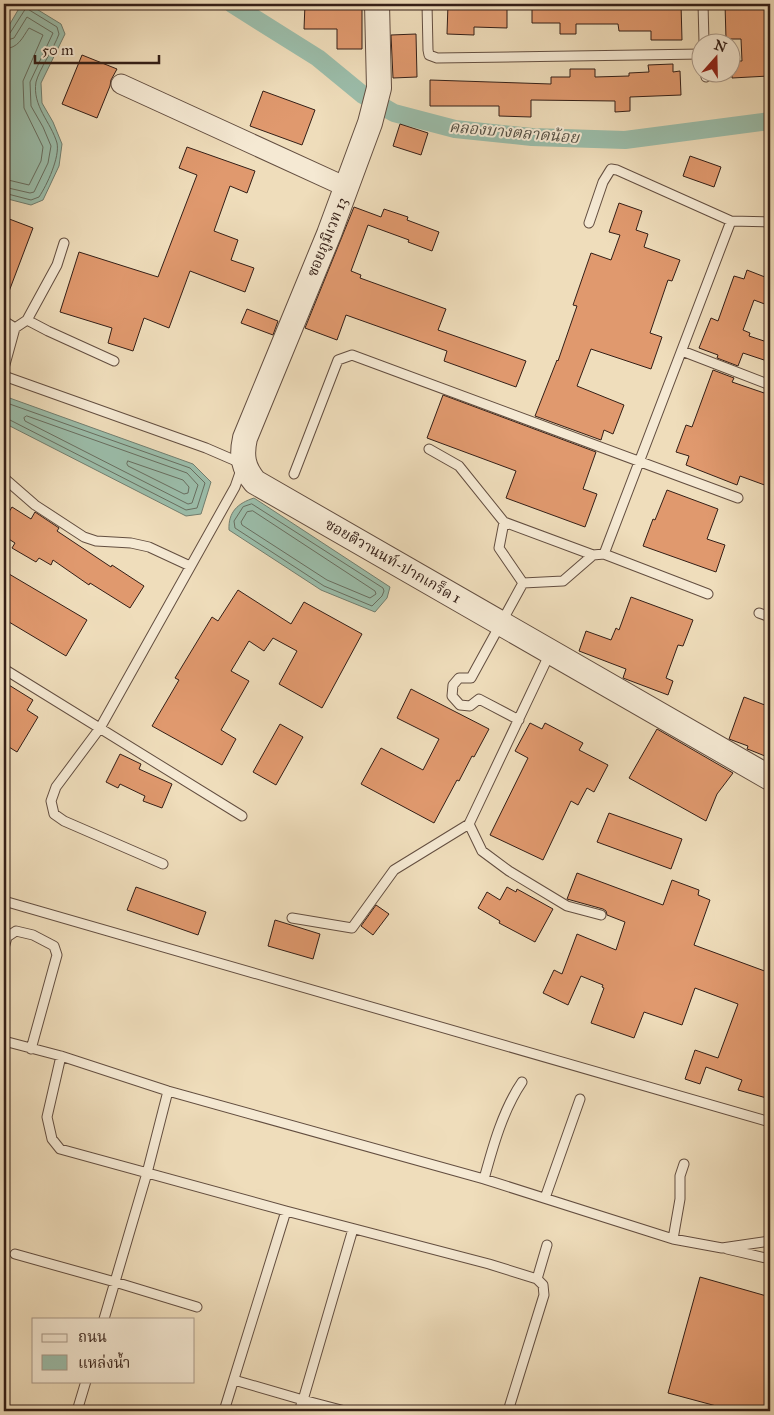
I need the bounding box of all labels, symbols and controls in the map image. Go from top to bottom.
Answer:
scale bar [35,32,159,64]
north arrow [692,32,742,82]
text: N [712,36,729,56]
text: 50 m [42,41,74,59]
water label: คลองบางตลาดน้อย [448,117,581,147]
street label: ซอยภูมิเวท 13 [303,195,352,280]
street label: ซอยติวานนท์-ปากเกร็ด 1 [322,514,465,607]
legend [32,1318,195,1382]
text: ถนน [78,1328,107,1346]
text: แหล่งน้ำ [78,1352,130,1372]

